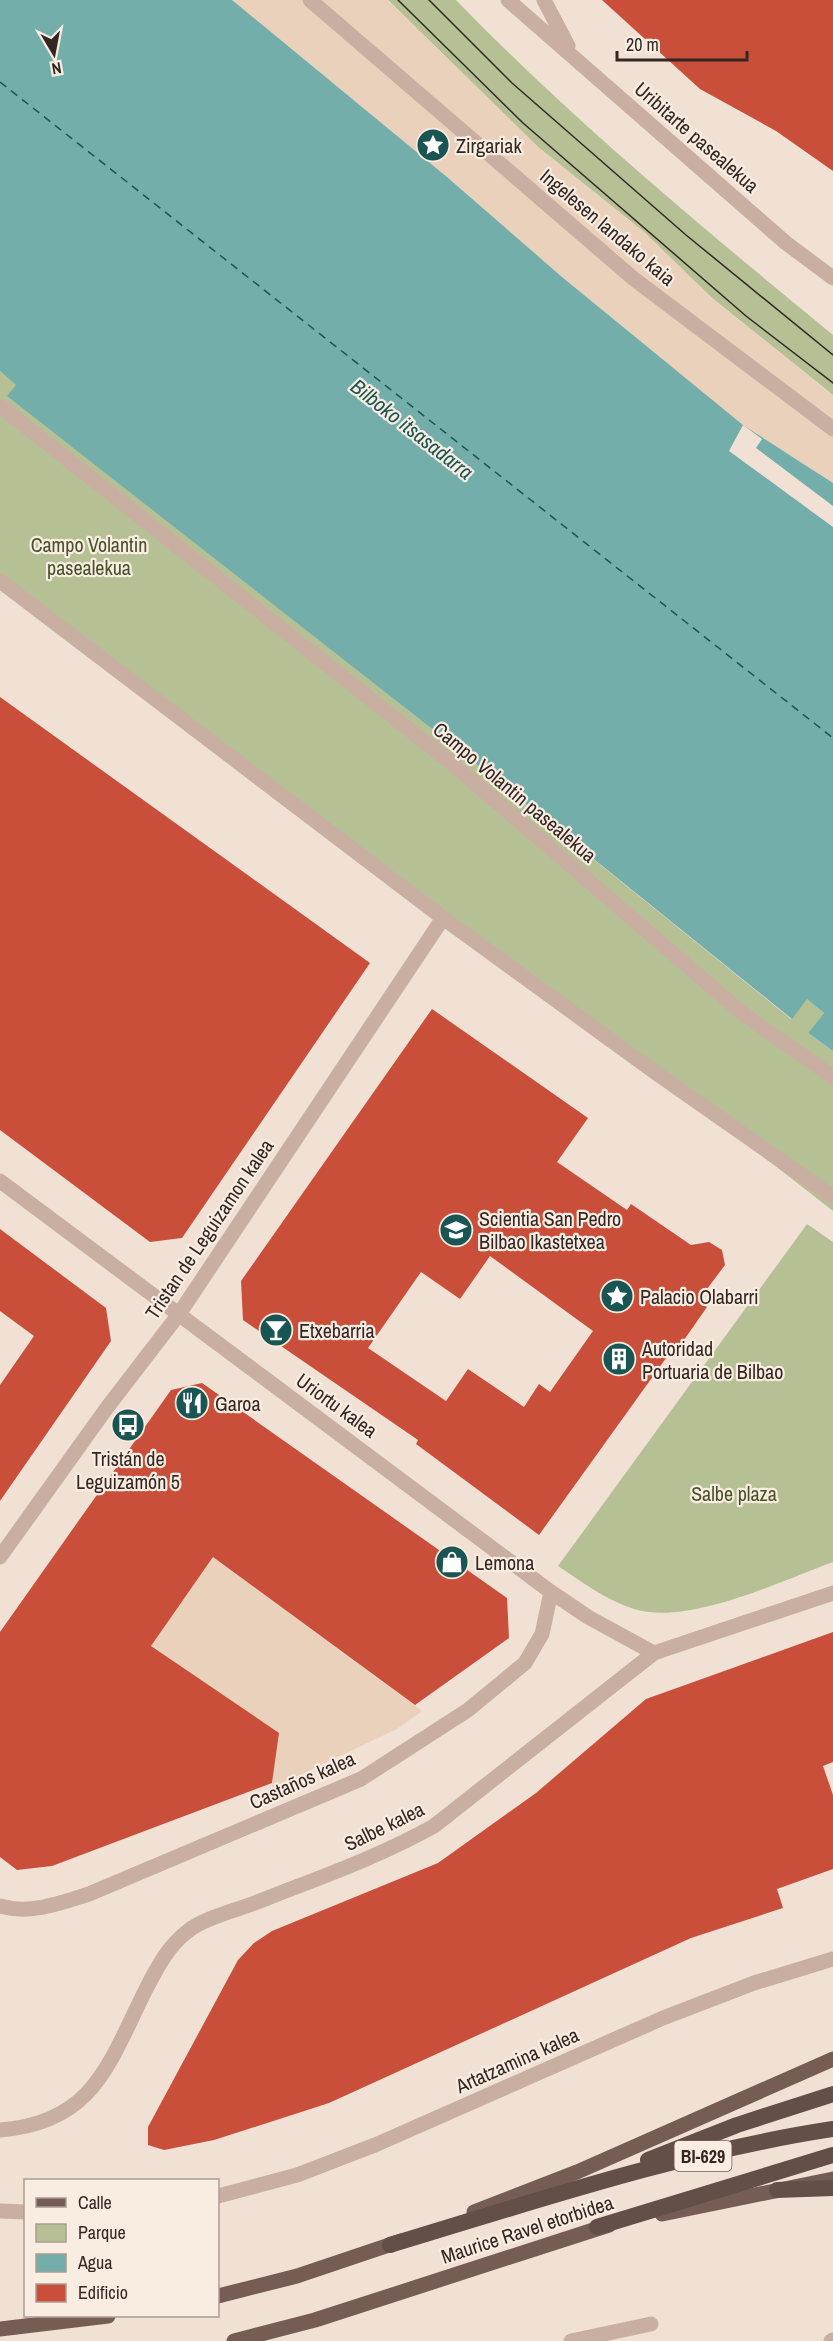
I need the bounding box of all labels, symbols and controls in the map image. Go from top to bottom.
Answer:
north arrow [24,24,84,84]
scale bar [617,24,748,62]
text: 20 m [626,32,659,57]
text: N [50,57,63,80]
street label: Uribitarte pasealekua [629,75,765,199]
place icon: Zirgariak [415,127,451,163]
place label: Zirgariak [456,132,522,159]
street label: Ingelesen landako kaia [535,162,681,292]
water label: Bilboko itsasadarra [345,372,479,486]
park label: Campo Volantin pasealekua [31,531,147,581]
street label: Campo Volantin pasealekua [428,716,602,868]
street label: Tristan de Leguizamon kalea [139,1134,279,1324]
place label: Scientia San Pedro Bilbao Ikastetxea [479,1205,621,1255]
school or university icon: Scientia San Pedro Bilbao Ikastetxea [438,1212,474,1248]
place icon: Palacio Olabarri [599,1278,635,1314]
place label: Palacio Olabarri [640,1283,759,1310]
bar icon: Etxebarria [258,1312,294,1348]
place label: Etxebarria [299,1317,375,1344]
place label: Autoridad Portuaria de Bilbao [641,1335,783,1385]
building icon: Autoridad Portuaria de Bilbao [601,1341,637,1377]
street label: Uriortu kalea [291,1366,383,1444]
restaurant icon: Garoa [174,1385,210,1421]
place label: Garoa [215,1390,261,1417]
bus stop icon: Tristán de Leguizamón 5 [110,1407,146,1443]
place label: Tristán de Leguizamón 5 [76,1445,180,1495]
park label: Salbe plaza [691,1480,777,1507]
shop icon: Lemona [434,1544,470,1580]
place label: Lemona [475,1549,534,1576]
street label: Castaños kalea [245,1745,359,1815]
street label: Salbe kalea [340,1795,428,1857]
street label: Artatzamina kalea [450,2021,583,2100]
road number: BI-629 [674,2141,732,2171]
legend [24,2179,219,2317]
street label: Maurice Ravel etorbidea [437,2188,617,2270]
text: Calle [78,2190,112,2215]
text: Parque [78,2220,126,2245]
text: Agua [77,2250,112,2275]
text: Edificio [78,2280,128,2305]

